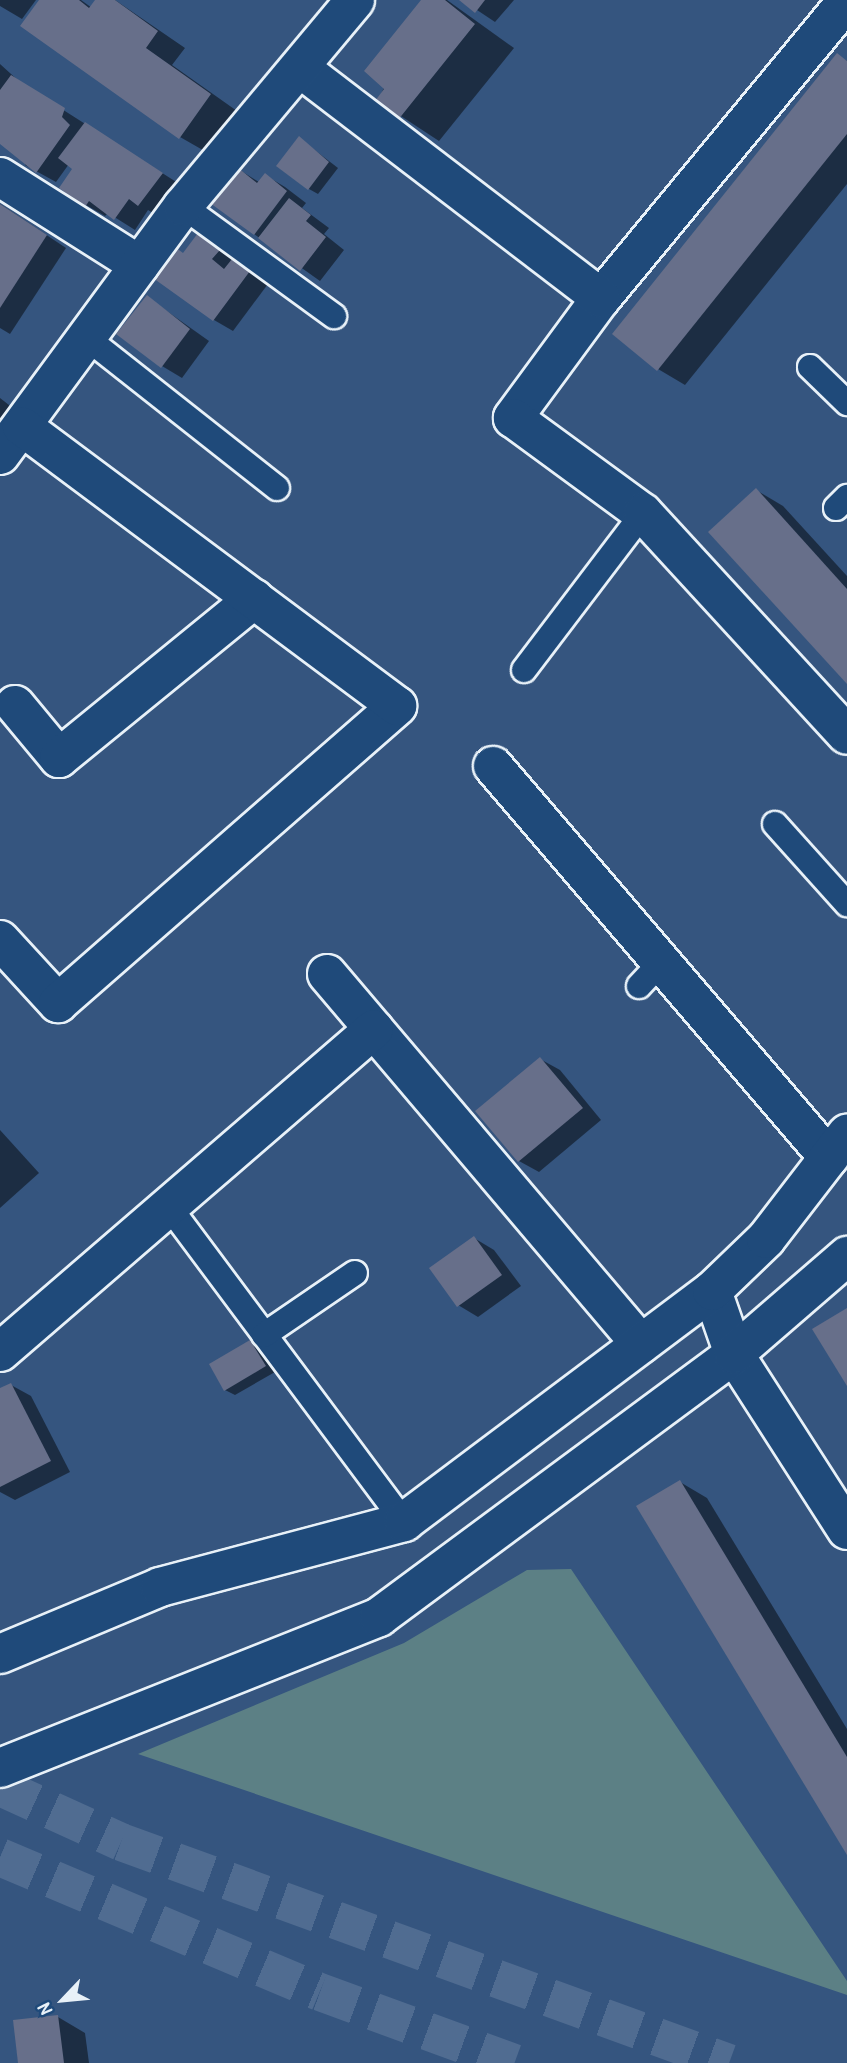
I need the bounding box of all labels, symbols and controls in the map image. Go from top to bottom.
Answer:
north arrow [28,1965,98,2035]
text: N [30,1999,58,2019]

